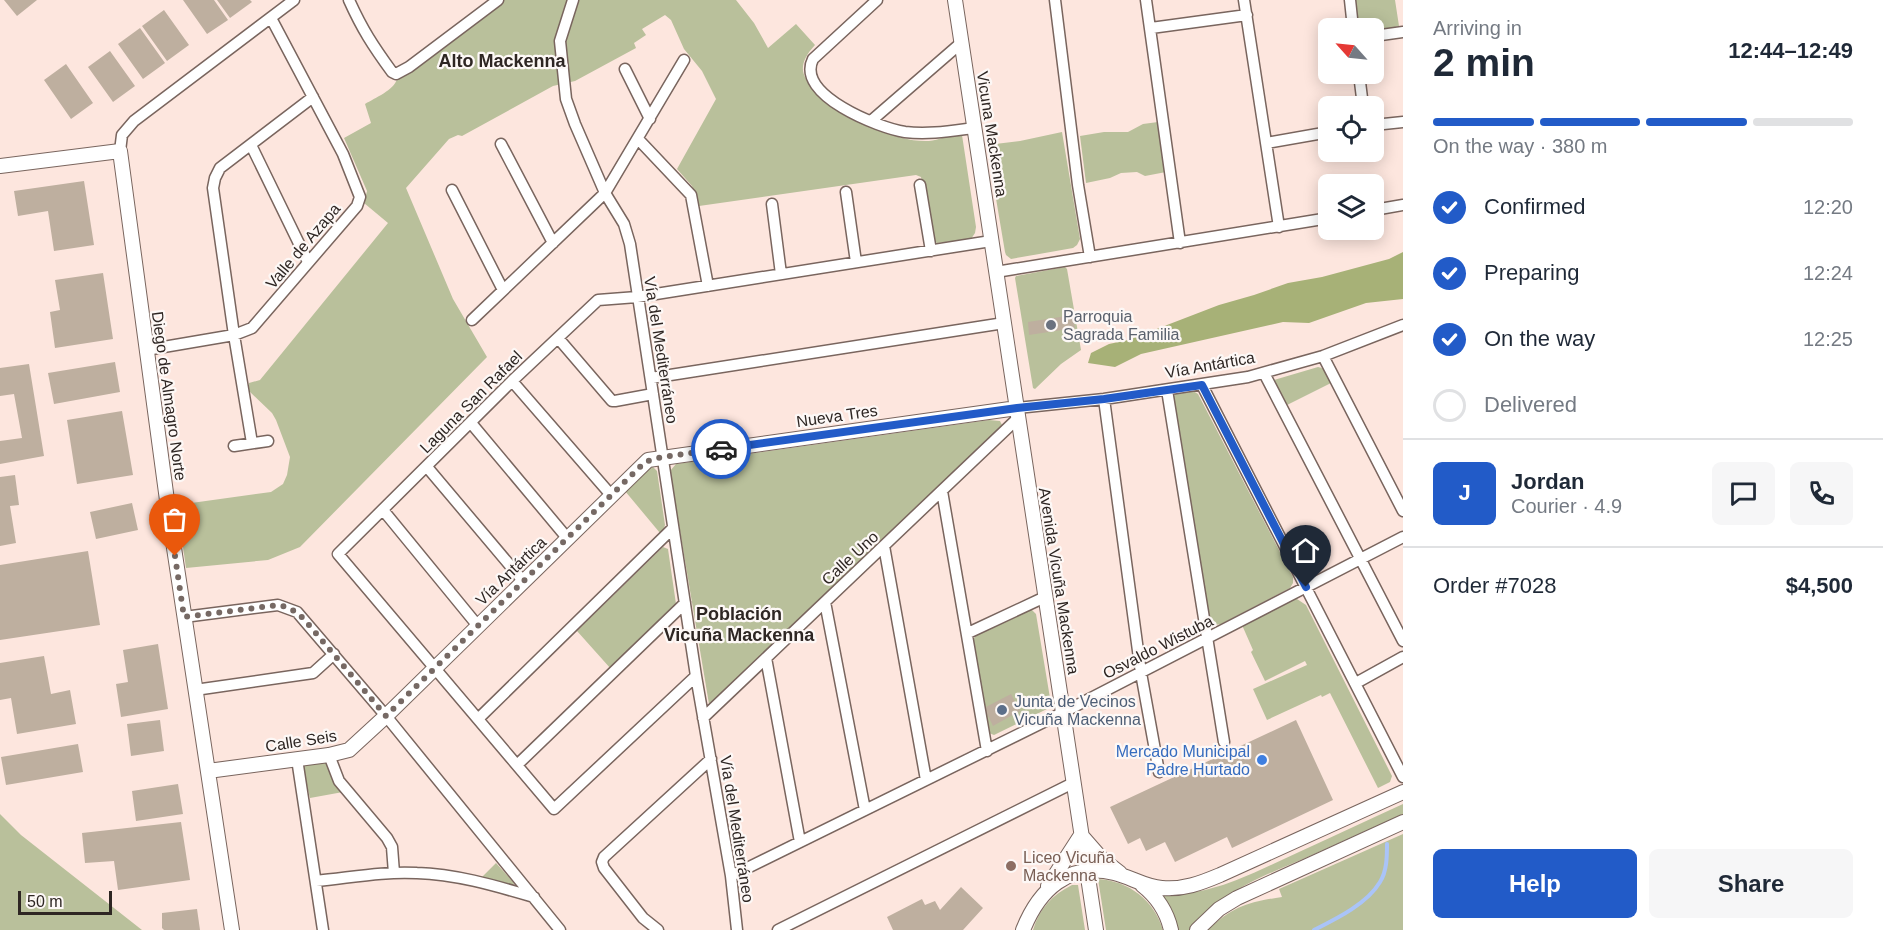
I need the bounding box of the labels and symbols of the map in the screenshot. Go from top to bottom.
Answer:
north arrow [1318,18,1384,84]
district label: Alto Mackenna [438,51,567,71]
street label: Vicuna Mackenna [974,70,1010,198]
street label: Valle de Azapa [263,200,344,292]
street label: Vía del Mediterráneo [641,275,681,425]
place label: Parroquia Sagrada Familia [1063,308,1180,343]
street label: Diego de Almagro Norte [149,310,189,482]
marker: Parroquia Sagrada Familia [1044,318,1058,332]
street label: Laguna San Rafael [417,348,525,456]
street label: Vía Antártica [1164,349,1256,381]
street label: Nueva Tres [795,402,879,430]
courier [691,419,751,479]
street label: Avenida Vicuña Mackenna [1036,486,1082,676]
pin [149,494,200,556]
pin [1280,525,1331,587]
street label: Calle Uno [819,528,882,588]
street label: Vía Antártica [472,533,550,609]
district label: Población Vicuña Mackenna [664,604,815,645]
street label: Osvaldo Wistuba [1100,612,1216,682]
place label: Junta de Vecinos Vicuña Mackenna [1014,693,1141,728]
marker: Junta de Vecinos Vicuña Mackenna [995,703,1009,717]
street label: Calle Seis [264,727,338,755]
place label: Mercado Municipal Padre Hurtado [1116,743,1250,778]
marker: Mercado Municipal Padre Hurtado [1255,753,1269,767]
street label: Vía del Mediterráneo [717,754,757,904]
place label: Liceo Vicuña Mackenna [1023,849,1114,884]
marker: Liceo Vicuña Mackenna [1004,859,1018,873]
scale bar [18,888,112,916]

